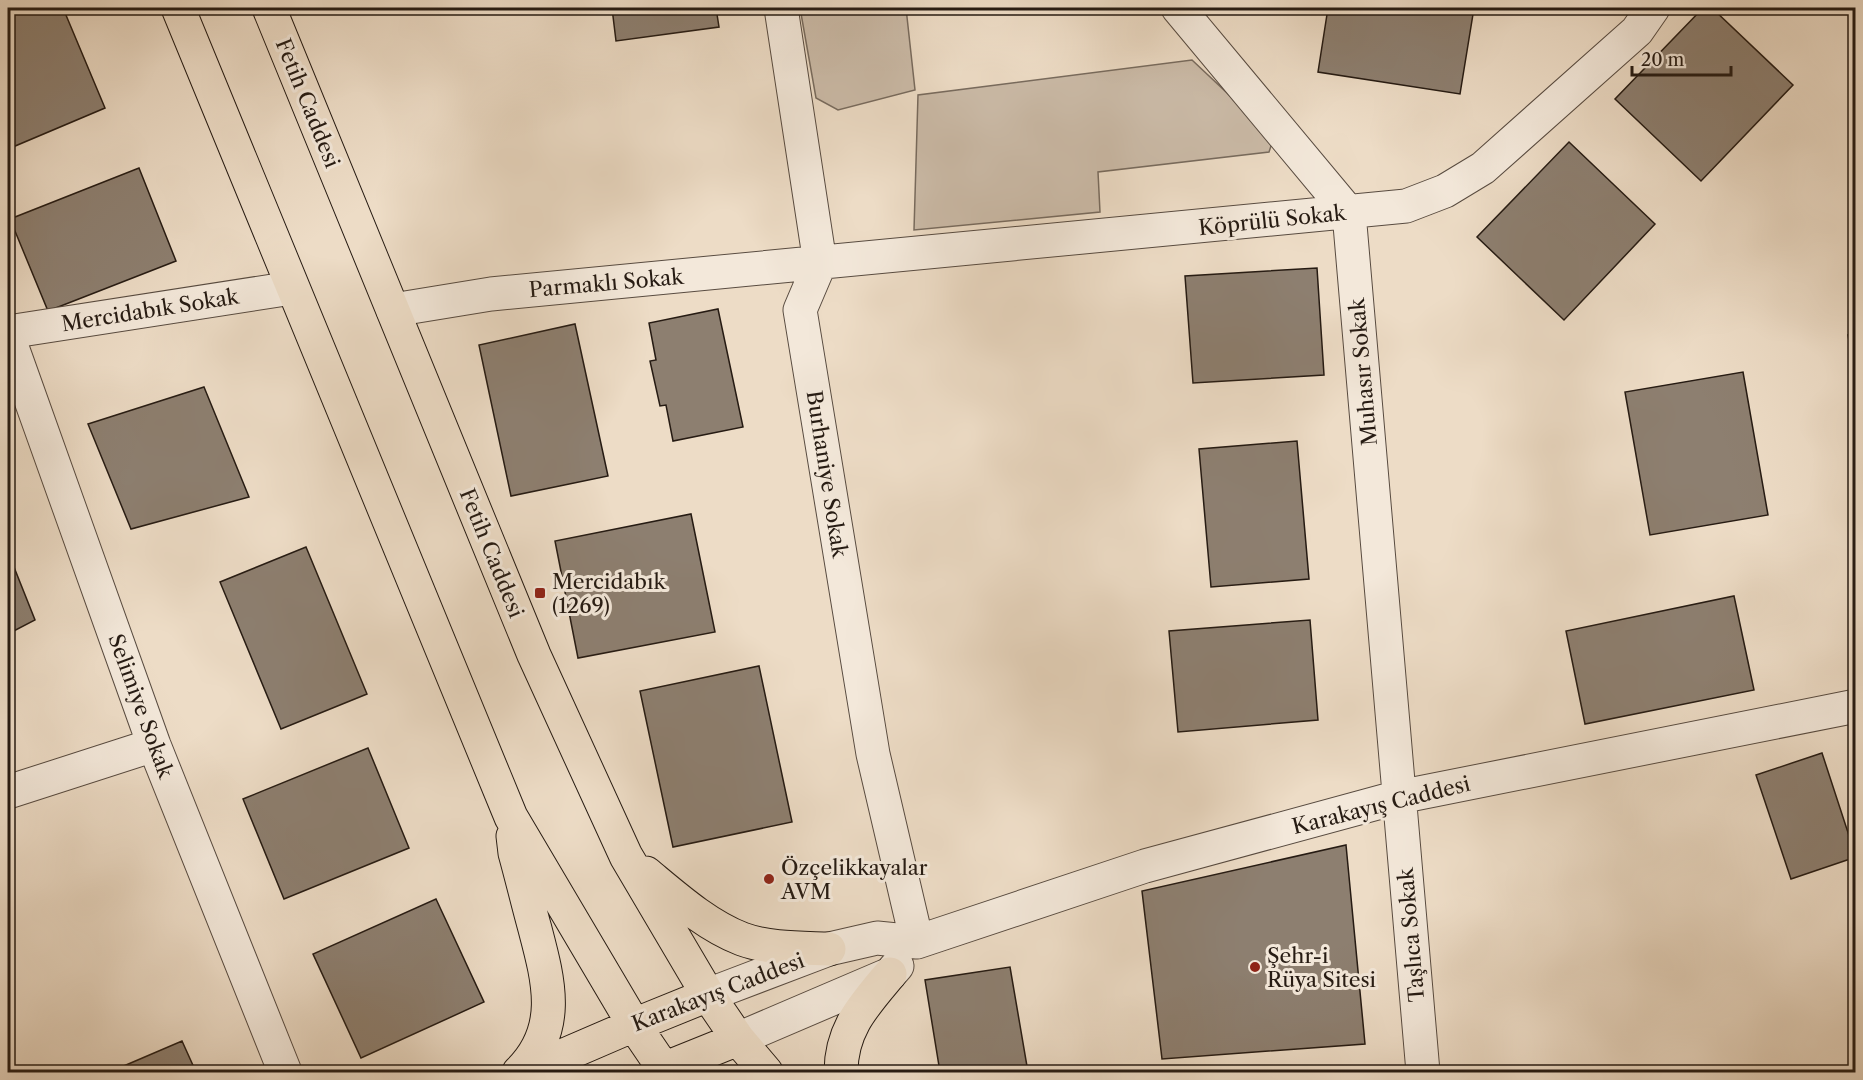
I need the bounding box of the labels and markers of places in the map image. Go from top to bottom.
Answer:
place label: Mercidabık (1269) [552,569,666,618]
marker: Mercidabık (1269) [533,586,547,600]
place label: Özçelikkayalar AVM [780,855,928,904]
marker: Özçelikkayalar AVM [762,872,776,886]
place label: Şehr-i Rüya Sitesi [1267,943,1376,992]
marker: Şehr-i Rüya Sitesi [1248,960,1262,974]

